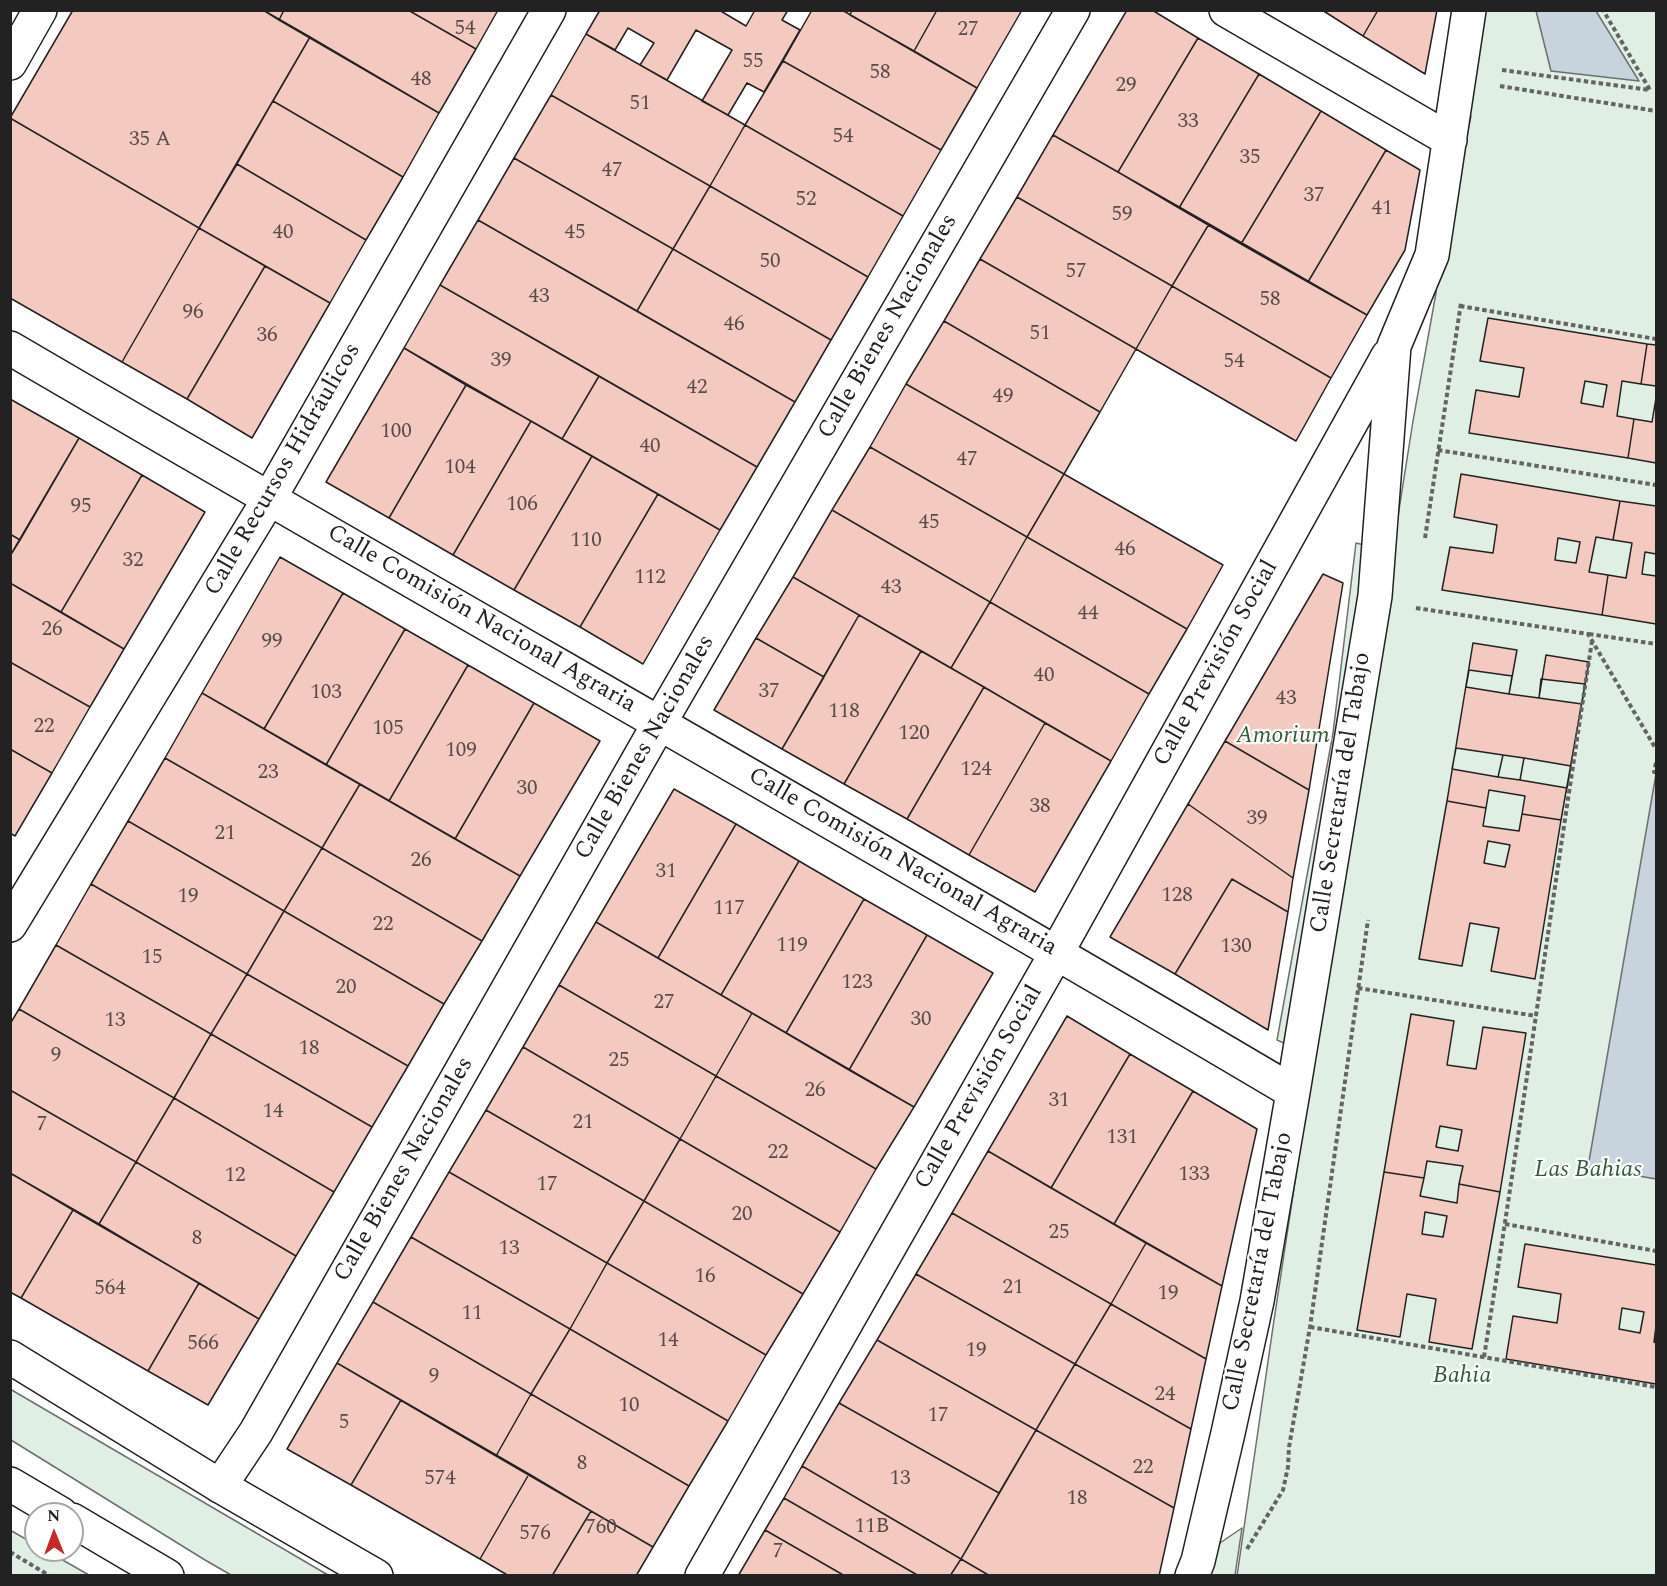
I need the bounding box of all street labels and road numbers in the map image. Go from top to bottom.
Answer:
street label: Calle Bienes Nacionales [813,209,965,445]
street label: Calle Recursos Hidráulicos [200,338,368,602]
street label: Calle Comisión Nacional Agraria [321,520,641,720]
street label: Calle Previsión Social [1148,556,1286,772]
street label: Calle Bienes Nacionales [570,630,722,866]
street label: Calle Secretaría del Tabajo [1306,651,1378,935]
street label: Calle Comisión Nacional Agraria [742,763,1062,963]
street label: Calle Previsión Social [910,981,1050,1195]
street label: Calle Bienes Nacionales [329,1052,481,1288]
street label: Calle Secretaría del Tabajo [1218,1130,1300,1414]

